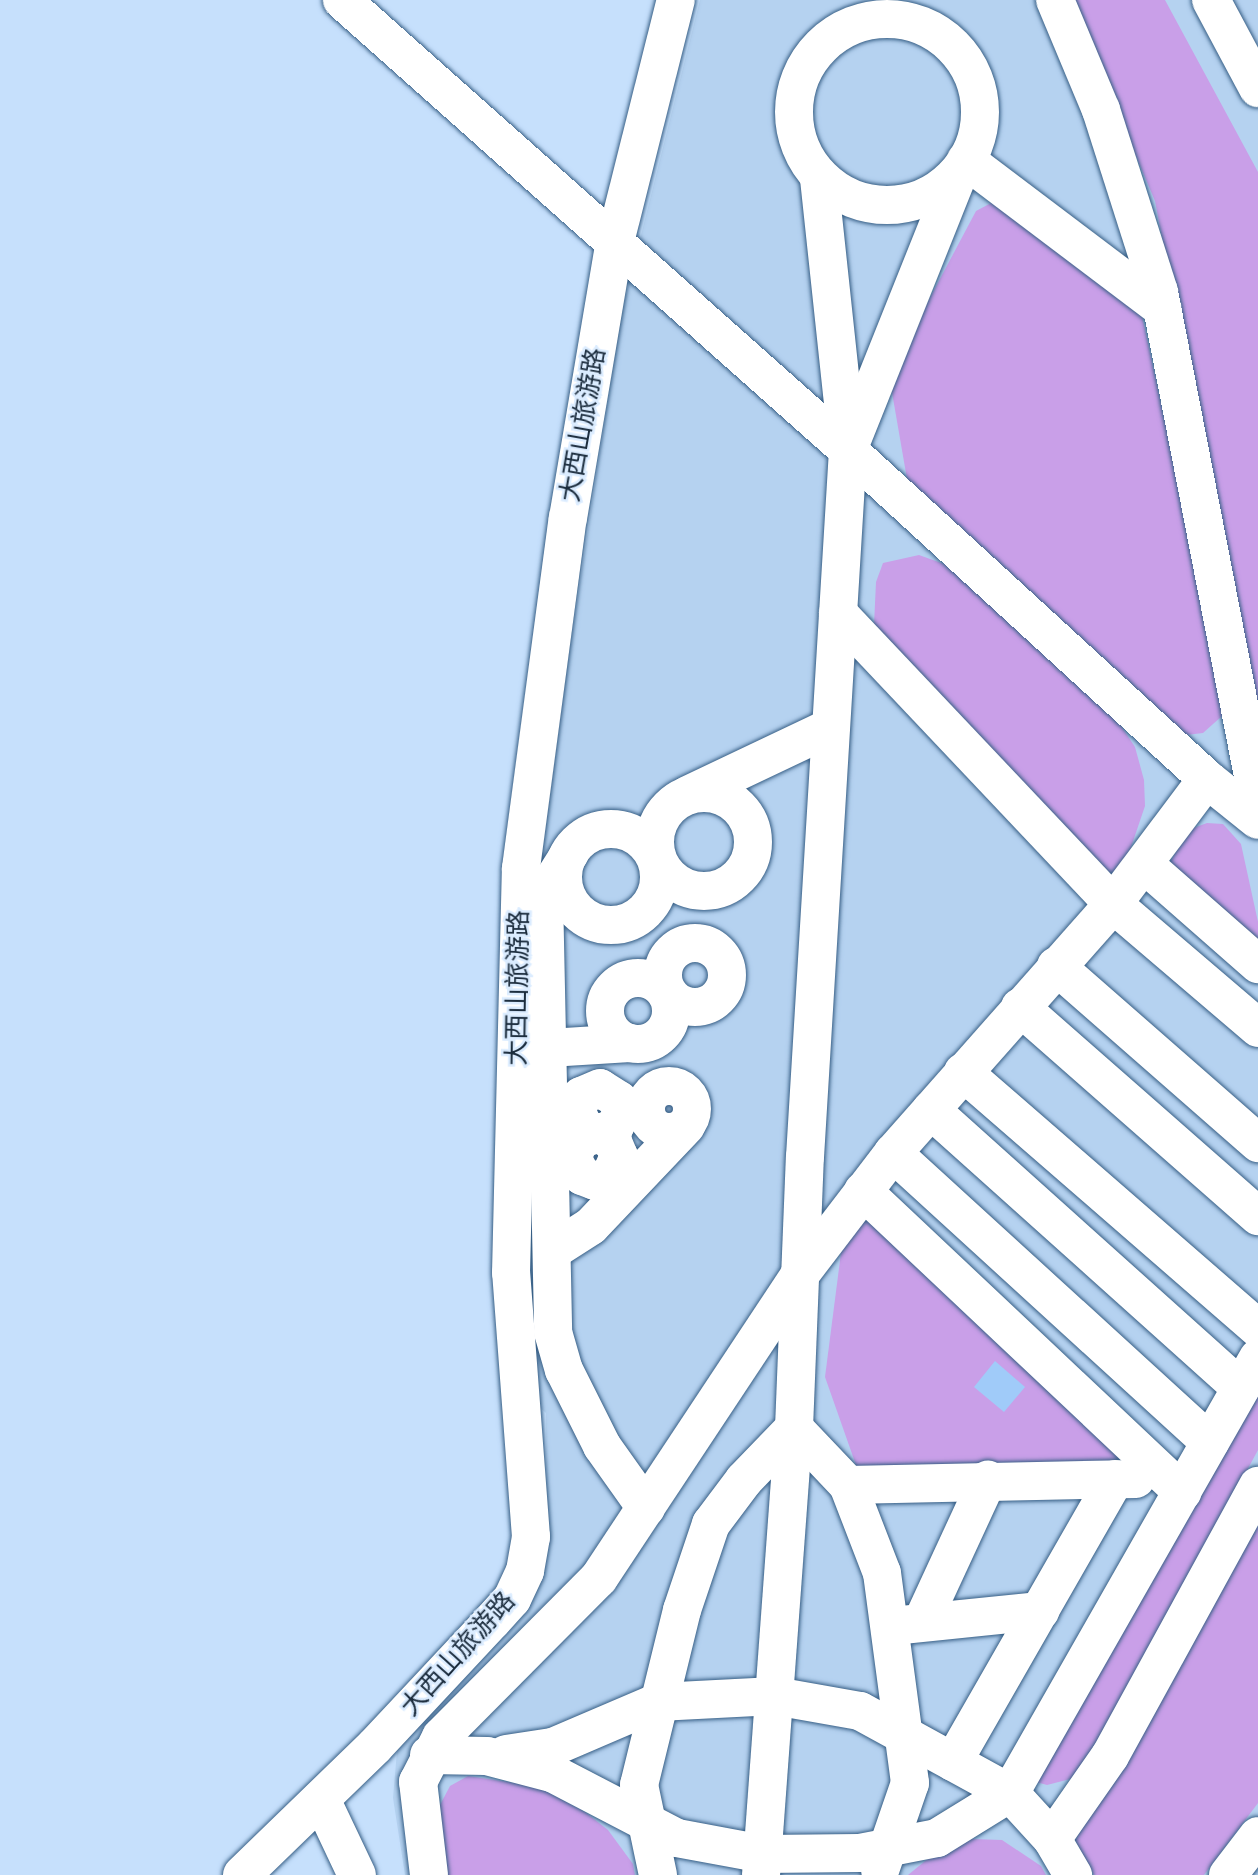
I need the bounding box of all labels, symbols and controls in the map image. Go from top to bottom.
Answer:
street label: 大西山旅游路 [554,345,612,505]
street label: 大西山旅游路 [501,910,535,1066]
street label: 大西山旅游路 [394,1586,522,1722]

